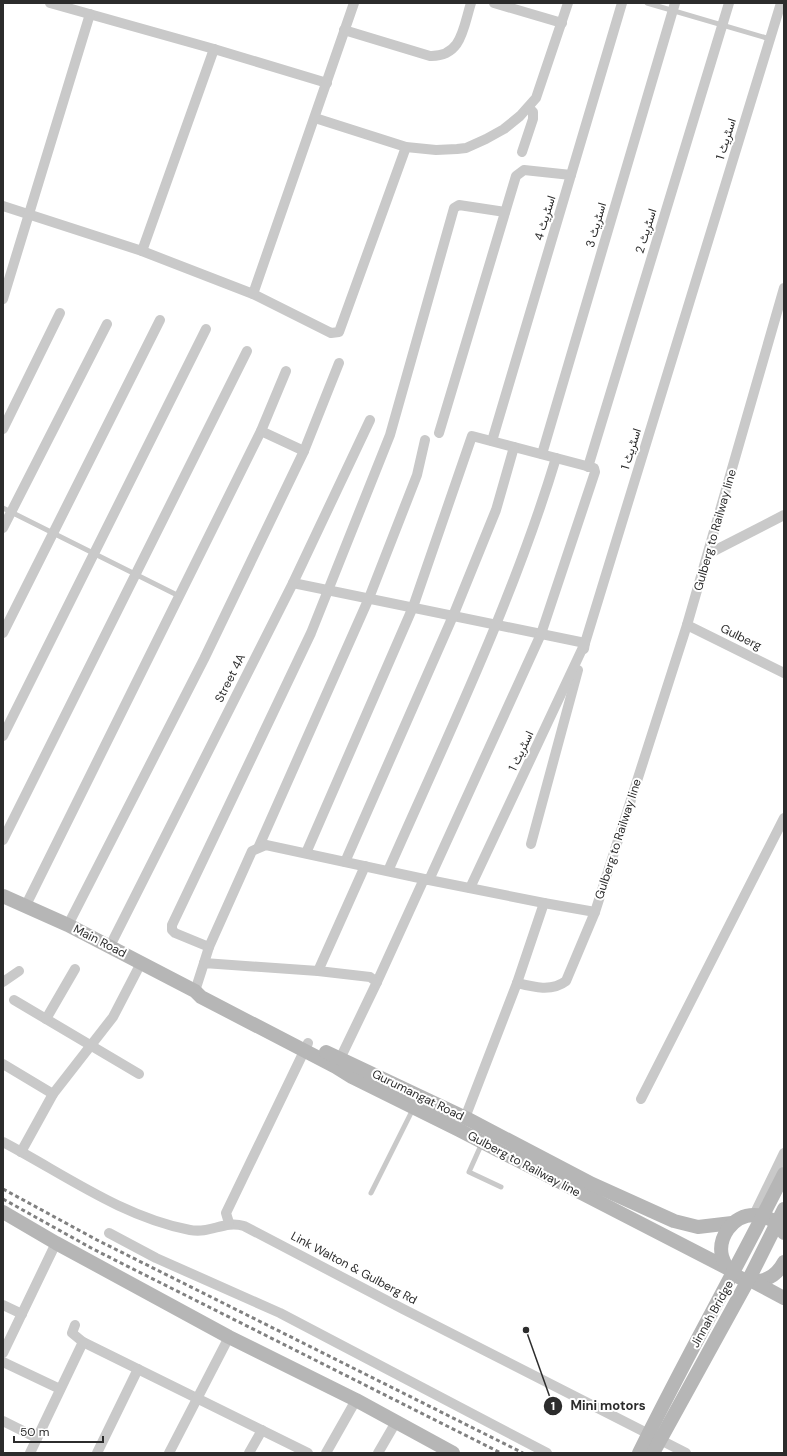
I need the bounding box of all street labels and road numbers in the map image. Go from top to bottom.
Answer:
street label: اسٹریٹ 1 [712,116,740,162]
street label: اسٹریٹ 4 [531,194,559,242]
street label: اسٹریٹ 3 [582,201,610,249]
street label: اسٹریٹ 2 [632,207,660,255]
street label: اسٹریٹ 1 [617,426,645,472]
street label: Gulberg to Railway line [690,467,740,593]
street label: Gulberg [718,620,765,654]
street label: Street 4A [211,651,249,705]
street label: اسٹریٹ 1 [505,728,537,774]
street label: Gulberg to Railway line [591,777,645,901]
street label: Main Road [71,921,129,961]
street label: Gurumangat Road [369,1066,467,1124]
street label: Gulberg to Railway line [465,1127,583,1201]
street label: Link Walton & Gulberg Rd [288,1228,420,1308]
street label: Jinnah Bridge [687,1277,737,1351]

